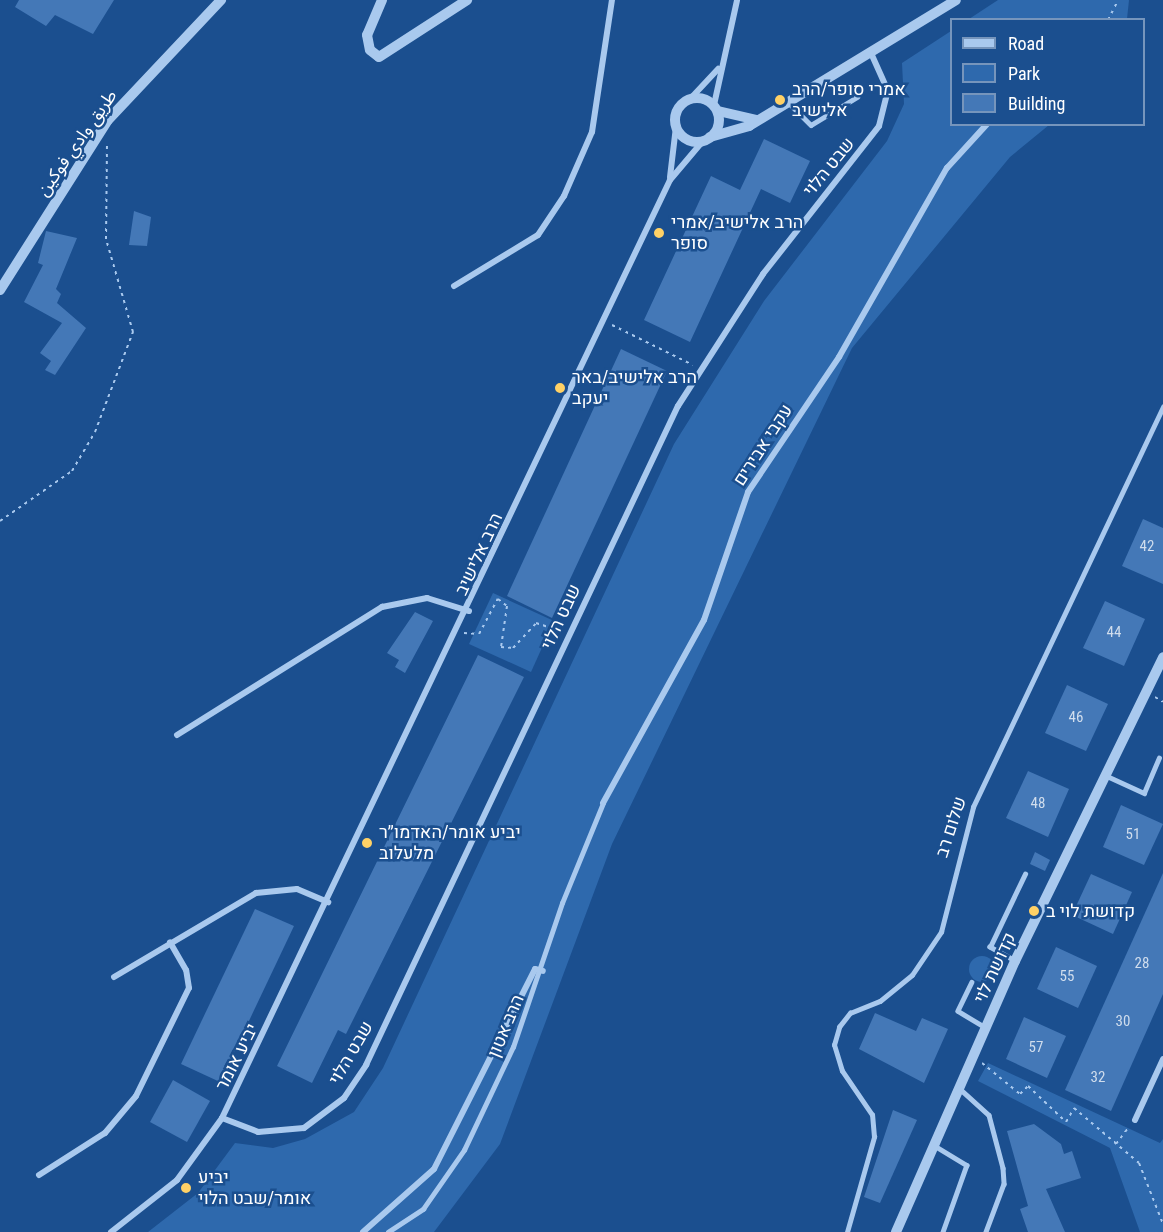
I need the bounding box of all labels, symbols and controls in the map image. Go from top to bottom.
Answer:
legend [950,18,1145,126]
text: Road [1008,33,1044,54]
text: Park [1008,63,1040,84]
place label: אמרי סופר/הרב אלישיב [792,79,906,122]
street label: طريق وادي فوکين [32,85,122,201]
marker: אמרי סופר/הרב אלישיב [773,93,787,107]
text: Building [1008,93,1065,114]
street label: שבט הלוי [799,133,859,201]
place label: הרב אלישיב/אמרי סופר [671,212,803,254]
marker: הרב אלישיב/אמרי סופר [652,226,666,240]
place label: הרב אלישיב/באר יעקב [572,367,697,410]
marker: הרב אלישיב/באר יעקב [553,381,567,395]
street label: עקבי אבירים [729,400,797,490]
street label: הרב אלישיב [451,509,507,599]
house number: 42 [1140,538,1154,556]
street label: שבט הלוי [537,581,585,653]
house number: 44 [1107,624,1121,642]
house number: 46 [1069,709,1083,727]
street label: שלום רב [931,794,971,860]
house number: 48 [1031,795,1045,813]
place label: יביע אומר/האדמו״ר מלעלוב [379,822,521,864]
house number: 51 [1126,826,1140,844]
marker: יביע אומר/האדמו״ר מלעלוב [360,836,374,850]
place label: קדושת לוי ב [1046,900,1135,922]
marker: קדושת לוי ב [1027,904,1041,918]
street label: קדושת לוי [969,929,1021,1007]
house number: 28 [1135,955,1149,973]
house number: 55 [1060,968,1074,986]
street label: הרב אטון [483,991,529,1061]
house number: 30 [1116,1013,1130,1031]
street label: שבט הלוי [324,1017,378,1089]
street label: יביע אומר [211,1020,263,1094]
house number: 57 [1029,1039,1043,1057]
house number: 32 [1091,1069,1105,1087]
place label: יביע אומר/שבט הלוי [198,1167,311,1210]
marker: יביע אומר/שבט הלוי [179,1181,193,1195]

